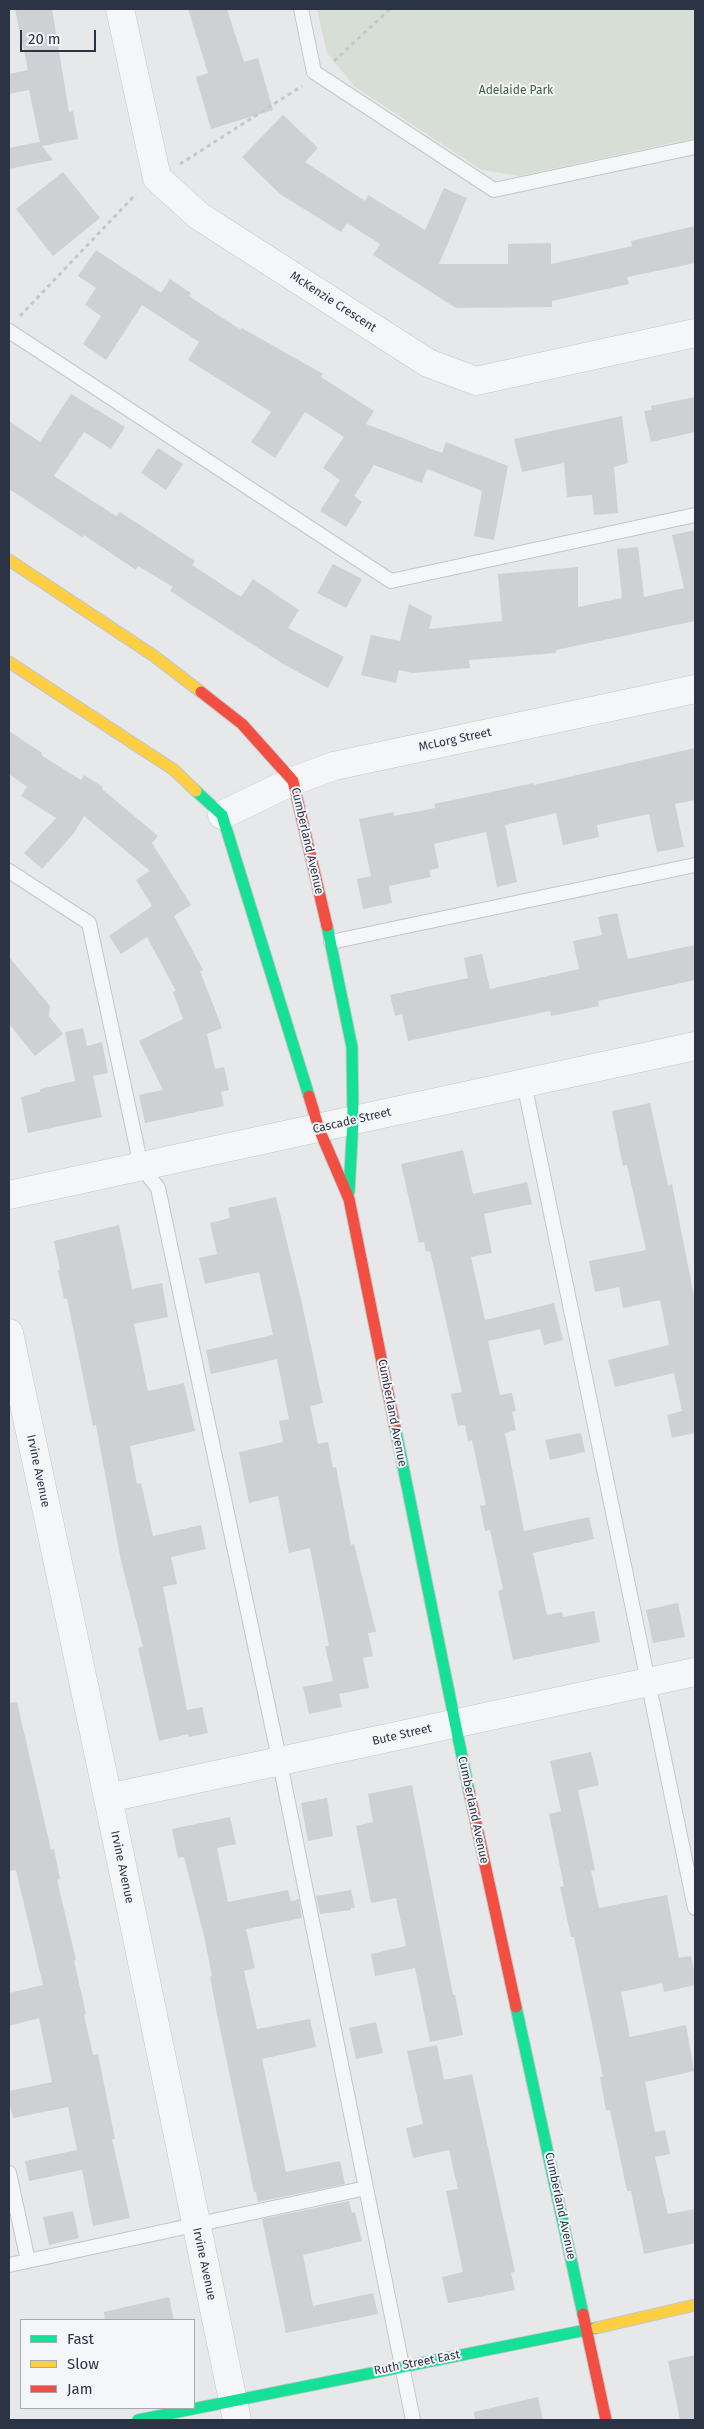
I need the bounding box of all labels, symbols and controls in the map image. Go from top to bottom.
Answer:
scale bar [22,20,99,52]
text: 20 m [28,30,61,48]
park label: Adelaide Park [479,84,553,98]
street label: McKenzie Crescent [287,269,379,335]
street label: McLorg Street [417,725,493,755]
street label: Cumberland Avenue [288,786,326,896]
street label: Cascade Street [311,1105,393,1137]
street label: Cumberland Avenue [375,1358,409,1468]
street label: Irvine Avenue [23,1433,53,1509]
street label: Bute Street [371,1721,433,1749]
street label: Cumberland Avenue [455,1755,491,1865]
street label: Irvine Avenue [107,1829,137,1905]
street label: Cumberland Avenue [542,2151,578,2261]
street label: Irvine Avenue [189,2226,219,2302]
legend [20,2319,195,2409]
text: Fast [67,2330,94,2348]
street label: Ruth Street East [373,2348,461,2378]
text: Slow [67,2355,99,2373]
text: Jam [67,2380,93,2398]

